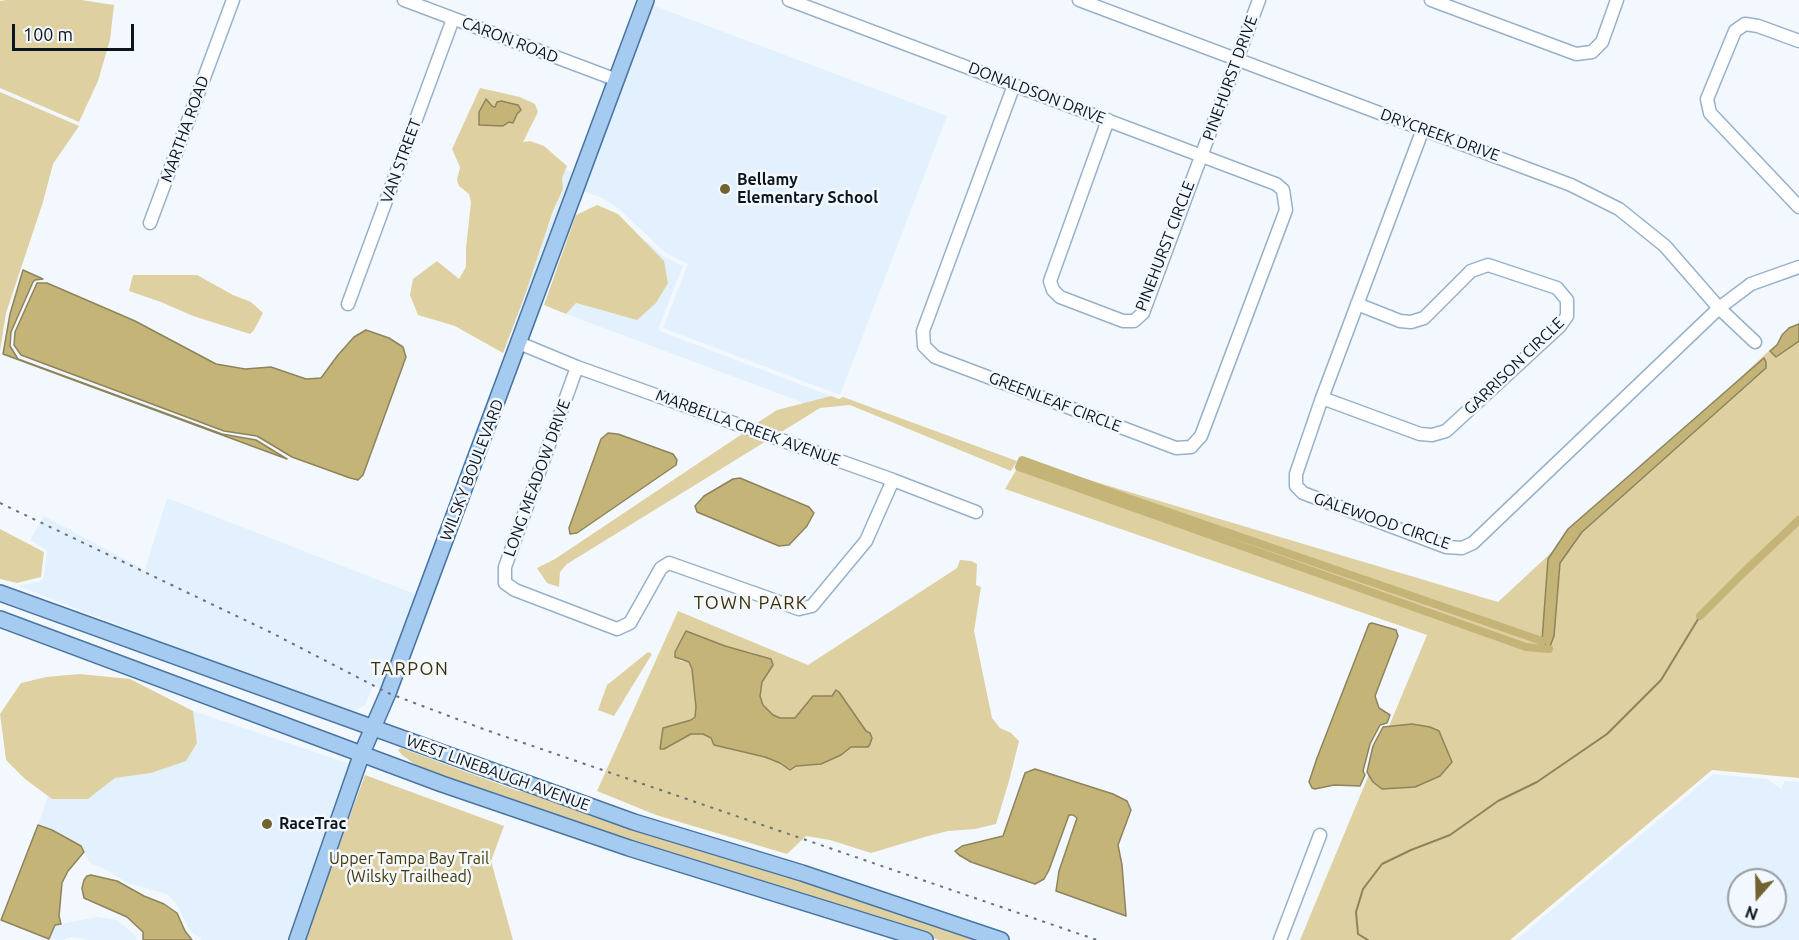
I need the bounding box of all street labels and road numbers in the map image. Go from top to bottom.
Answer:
street label: CARON ROAD [459,13,561,67]
street label: PINEHURST DRIVE [1198,13,1262,143]
street label: DONALDSON DRIVE [966,58,1108,128]
street label: MARTHA ROAD [157,73,213,185]
street label: DRYCREEK DRIVE [1378,105,1502,165]
street label: VAN STREET [377,116,425,206]
street label: PINEHURST CIRCLE [1131,178,1199,314]
street label: GARRISON CIRCLE [1460,313,1568,419]
street label: GREENLEAF CIRCLE [986,368,1124,436]
street label: MARBELLA CREEK AVENUE [653,386,843,470]
street label: WILSKY BOULEVARD [436,396,508,544]
street label: LONG MEADOW DRIVE [500,397,574,559]
street label: GALEWOOD CIRCLE [1311,489,1453,553]
street label: WEST LINEBAUGH AVENUE [403,731,593,815]

